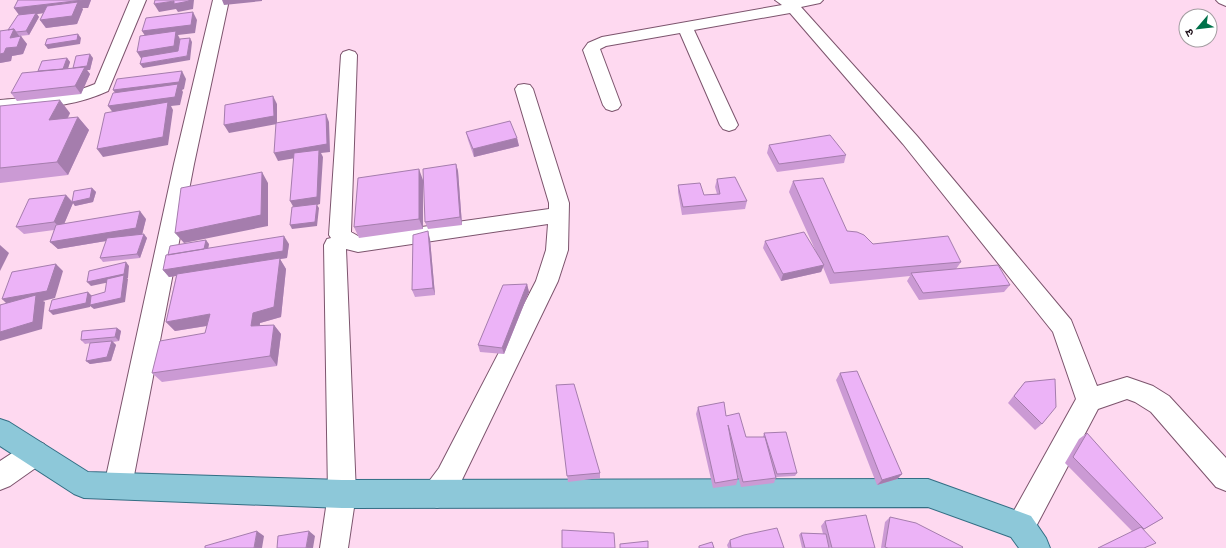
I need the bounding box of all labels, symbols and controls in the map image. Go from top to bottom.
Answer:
north arrow [1178,8,1218,48]
text: उ [1182,27,1196,38]

